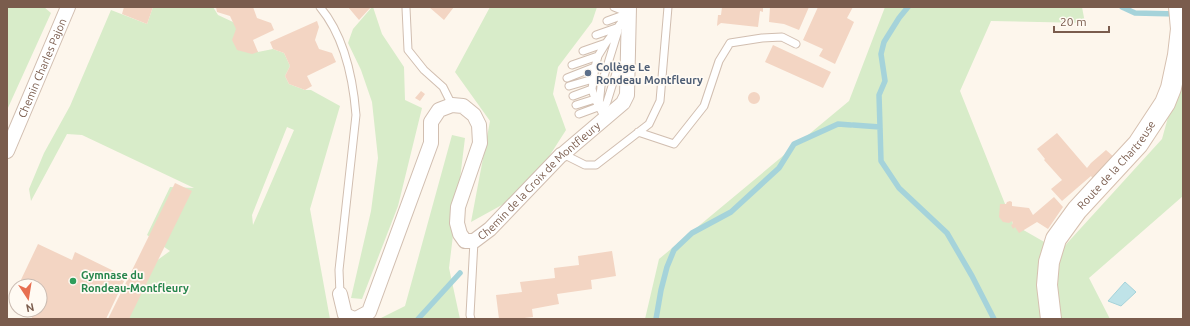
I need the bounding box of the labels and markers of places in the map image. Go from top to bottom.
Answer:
place label: Collège Le Rondeau Montfleury [596,61,703,86]
marker: Collège Le Rondeau Montfleury [583,68,593,78]
place label: Gymnase du Rondeau-Montfleury [81,269,189,294]
marker: Gymnase du Rondeau-Montfleury [68,276,78,286]

